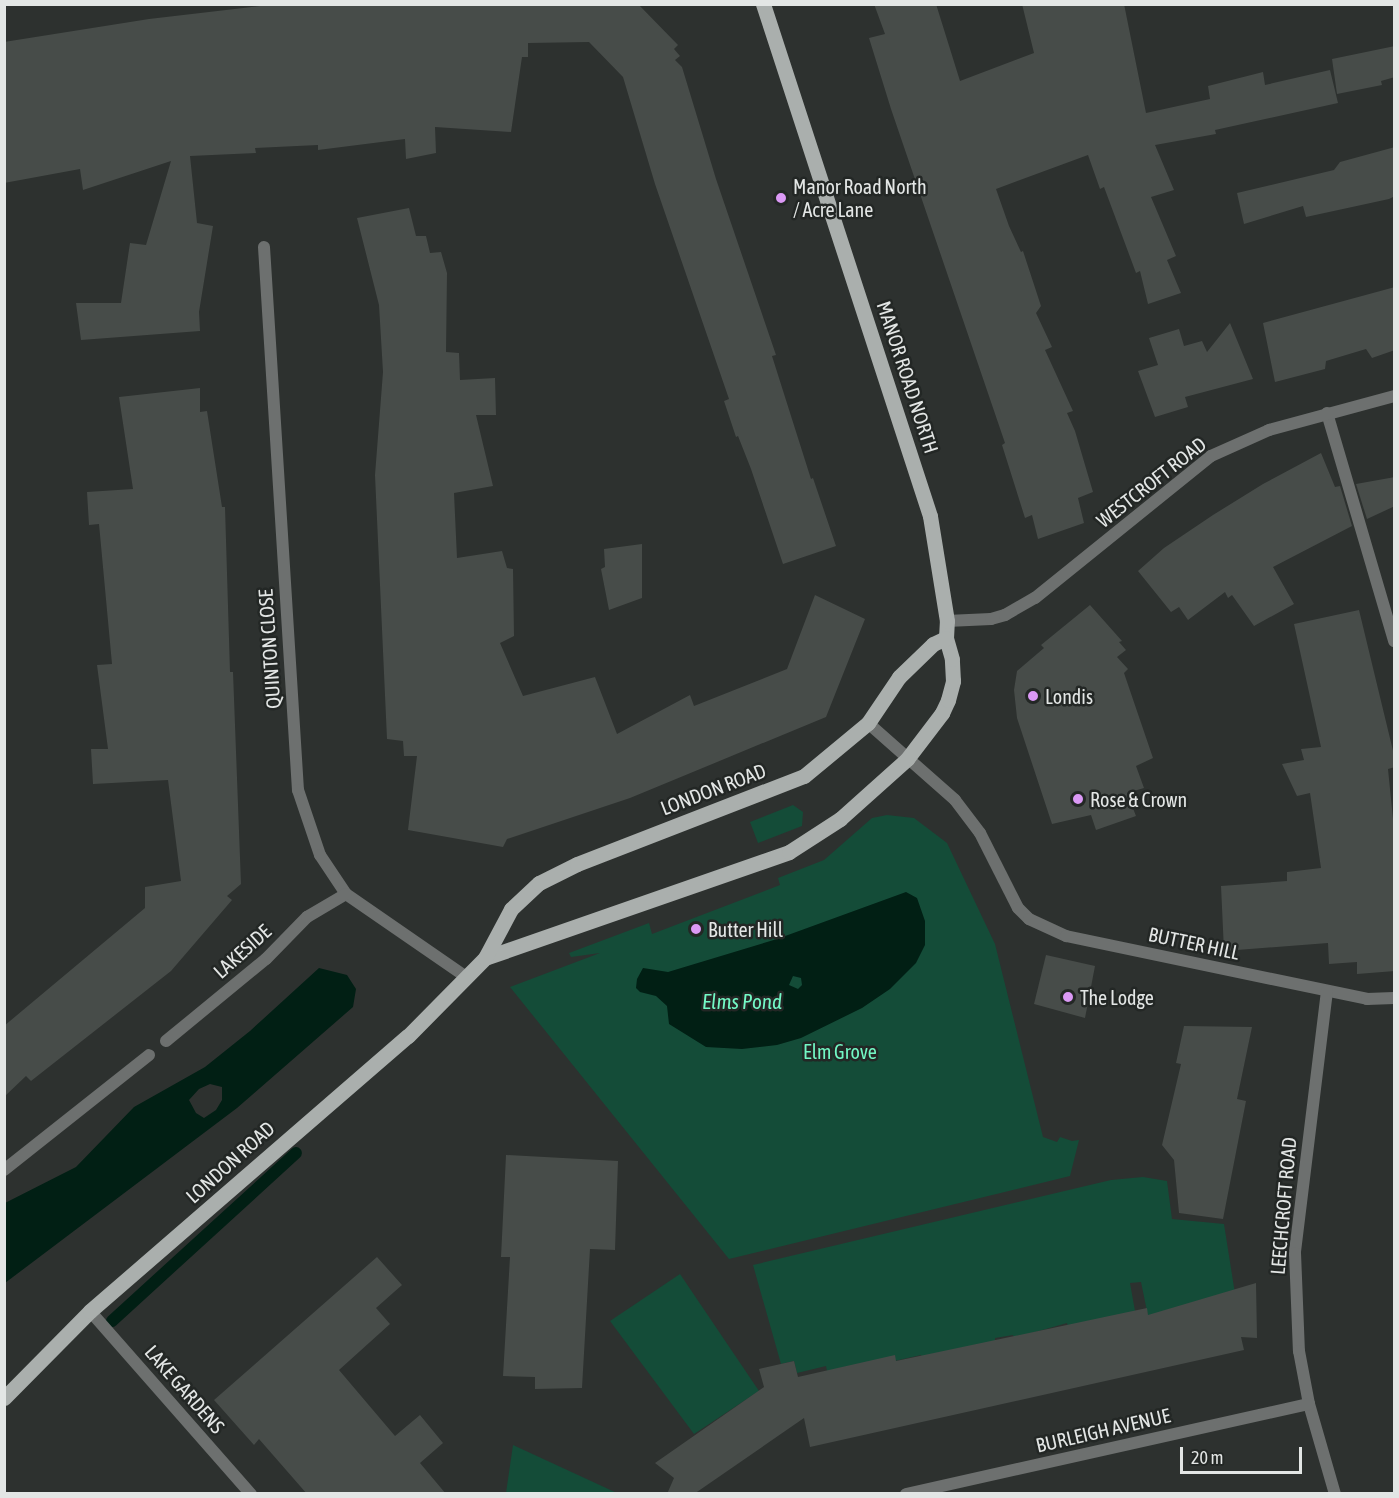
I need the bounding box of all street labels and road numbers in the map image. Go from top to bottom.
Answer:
street label: MANOR ROAD NORTH [872,298,944,456]
street label: WESTCROFT ROAD [1091,432,1211,532]
street label: QUINTON CLOSE [253,588,285,710]
street label: LONDON ROAD [657,758,769,820]
street label: LAKESIDE [208,919,276,983]
street label: BUTTER HILL [1146,922,1242,964]
street label: LONDON ROAD [181,1116,279,1208]
street label: LEECHCROFT ROAD [1265,1136,1301,1276]
street label: LAKE GARDENS [140,1340,230,1438]
street label: BURLEIGH AVENUE [1033,1403,1173,1457]

